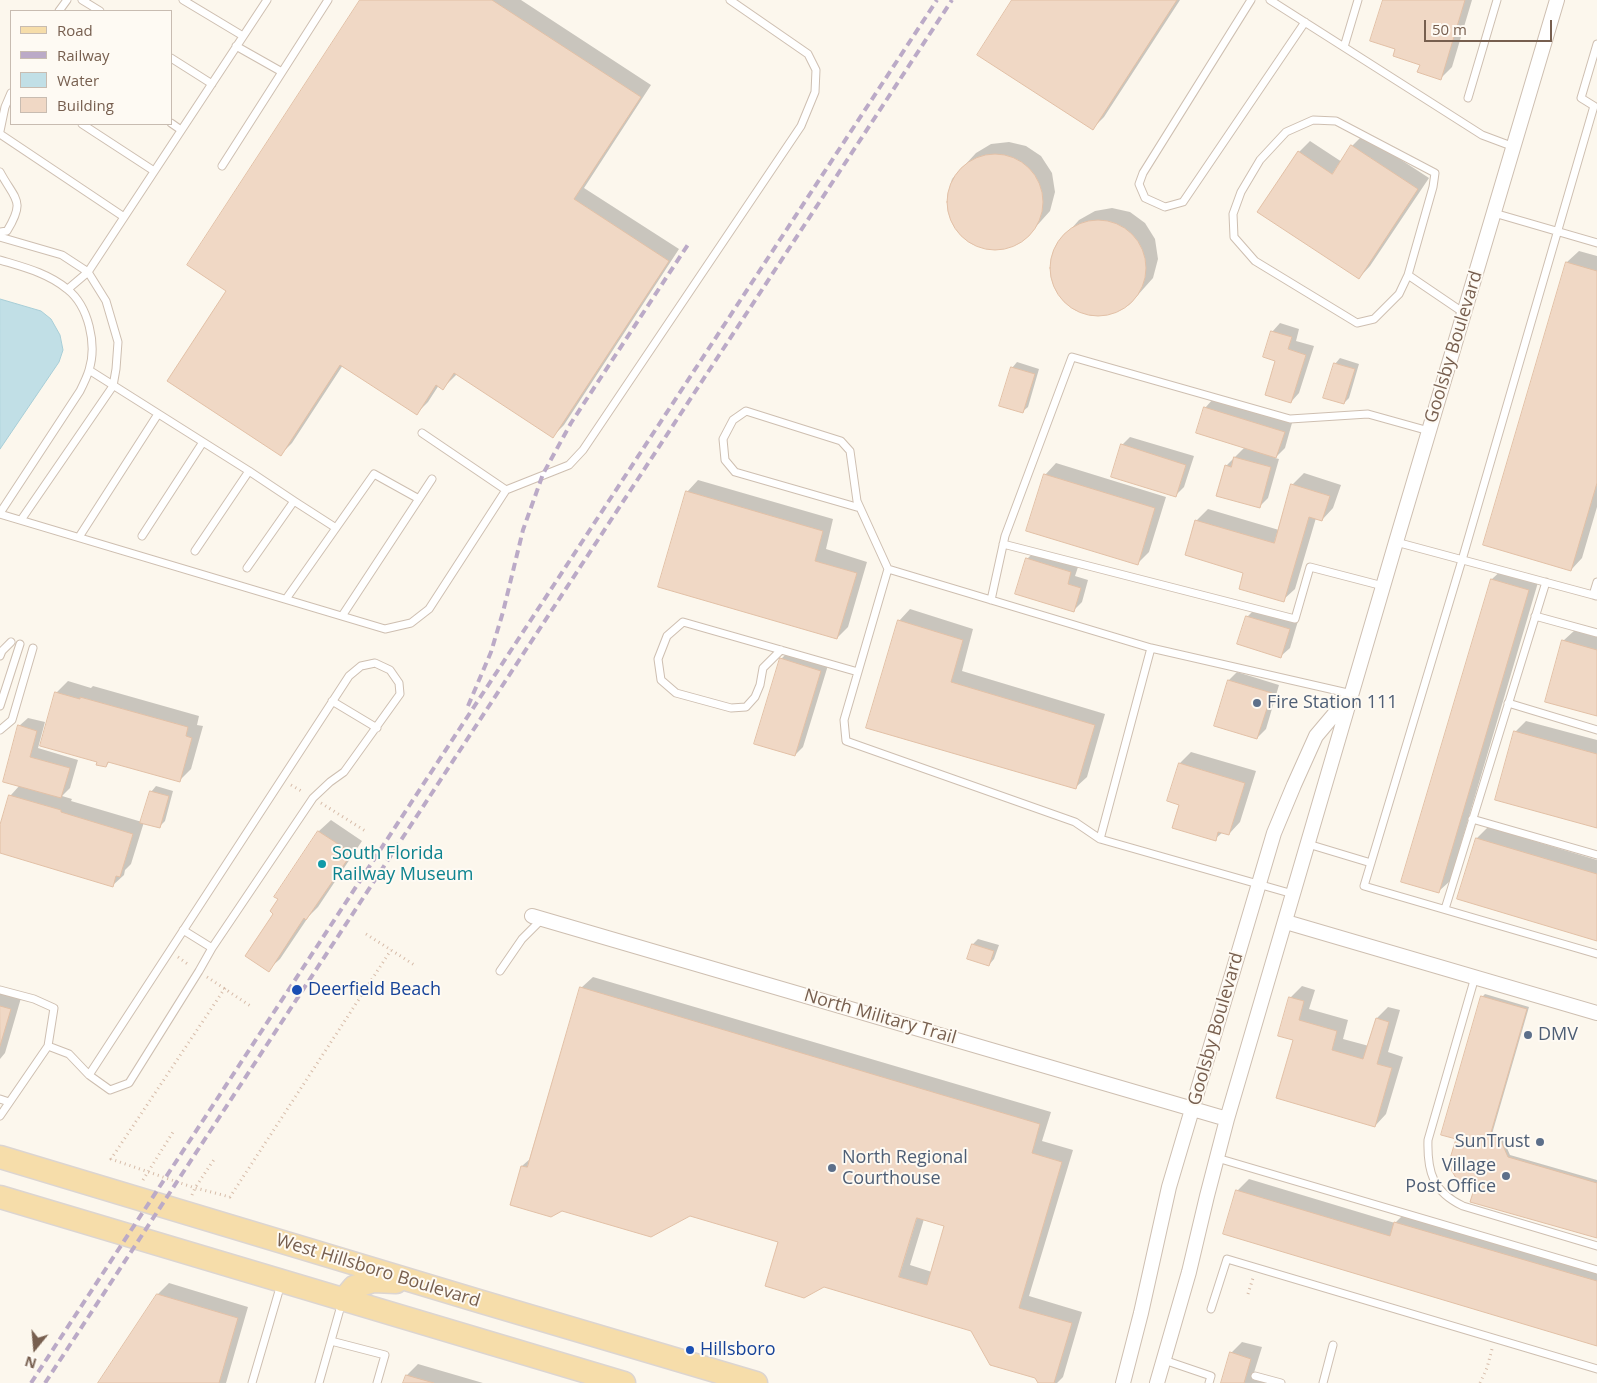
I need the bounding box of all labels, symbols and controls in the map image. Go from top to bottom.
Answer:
legend [10,10,172,125]
scale bar [1427,10,1554,42]
text: 50 m [1432,19,1467,39]
text: Road [57,20,93,40]
text: Railway [57,45,110,65]
text: Water [57,70,99,90]
text: Building [57,95,114,115]
street label: Goolsby Boulevard [1421,268,1487,426]
place label: Fire Station 111 [1267,692,1398,714]
marker: Fire Station 111 [1251,697,1263,709]
place label: South Florida Railway Museum [332,843,473,886]
marker: South Florida Railway Museum [316,858,328,870]
street label: Goolsby Boulevard [1184,950,1248,1108]
place label: Deerfield Beach [308,979,441,1001]
marker: Deerfield Beach [290,983,304,997]
street label: North Military Trail [801,985,959,1049]
place label: DMV [1538,1024,1578,1046]
marker: DMV [1522,1029,1534,1041]
place label: SunTrust [1455,1131,1530,1153]
marker: SunTrust [1534,1136,1546,1148]
place label: North Regional Courthouse [842,1147,968,1190]
place label: Village Post Office [1405,1155,1496,1198]
marker: North Regional Courthouse [826,1162,838,1174]
marker: Village Post Office [1500,1170,1512,1182]
street label: West Hillsboro Boulevard [273,1230,483,1312]
north arrow [10,1323,60,1373]
place label: Hillsboro [700,1339,776,1361]
marker: Hillsboro [684,1344,696,1356]
text: N [22,1352,39,1374]

